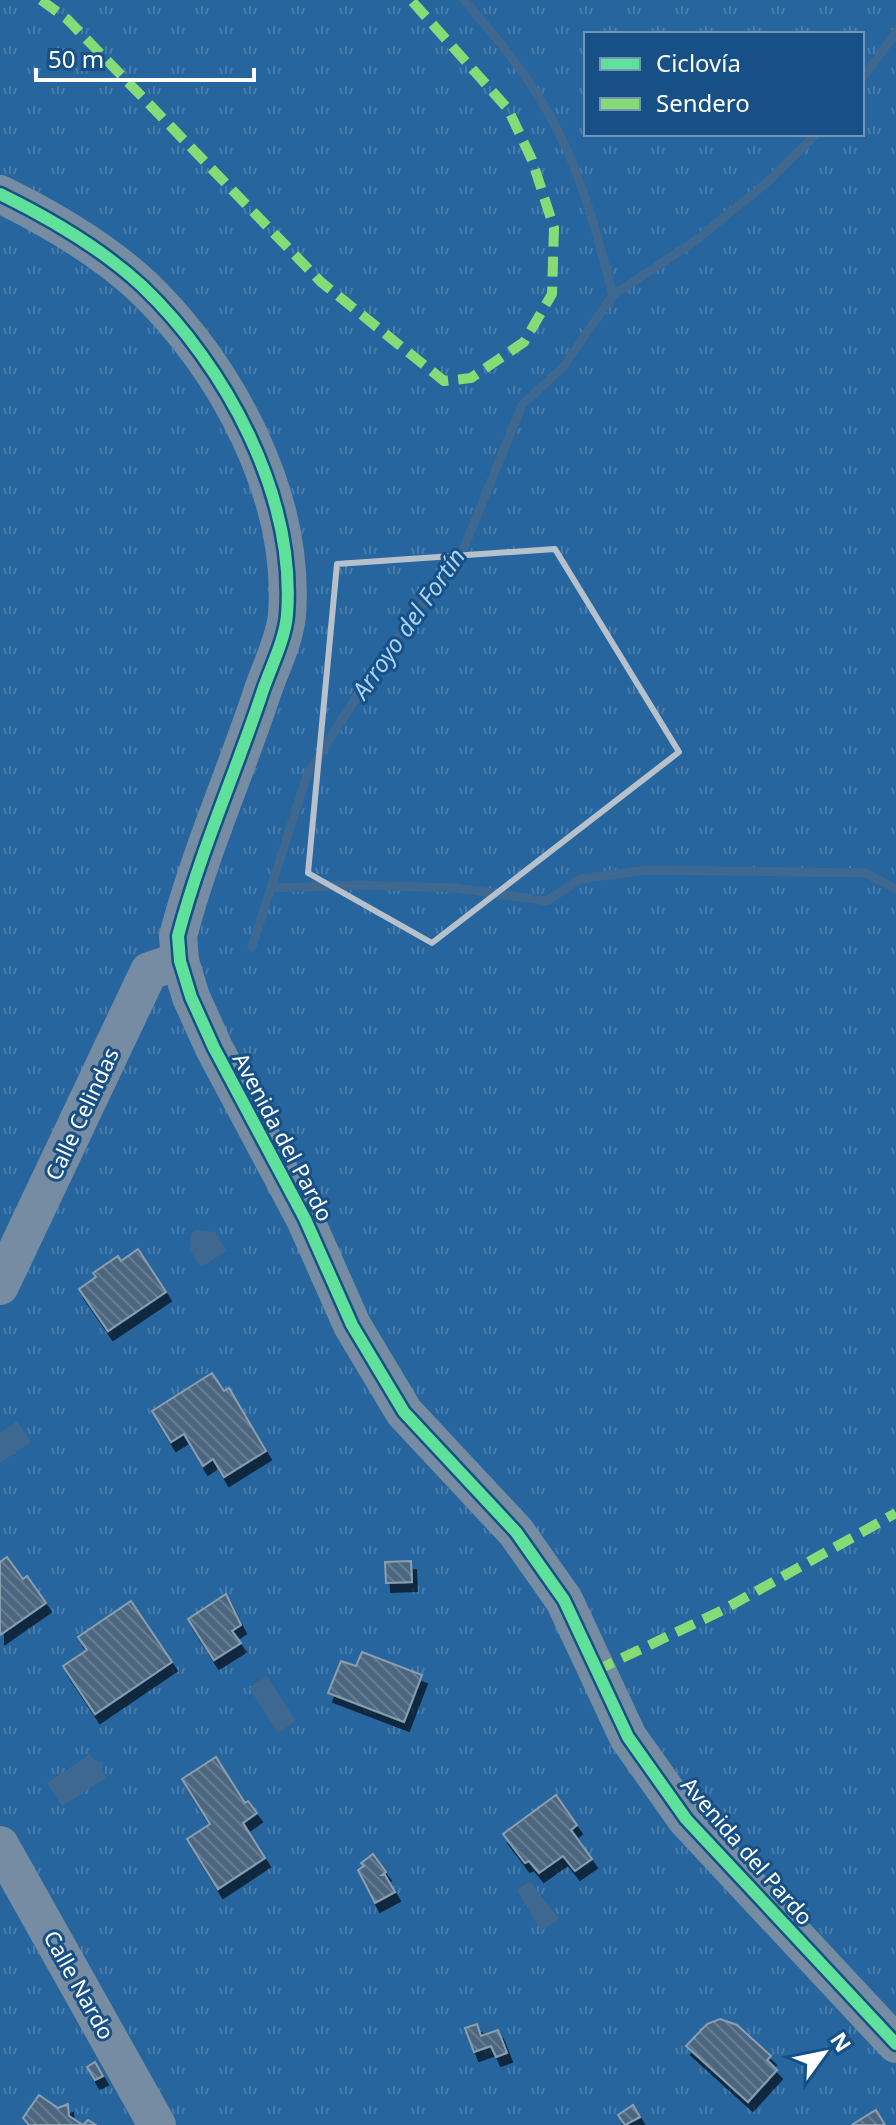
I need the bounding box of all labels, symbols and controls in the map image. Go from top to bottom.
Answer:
scale bar [36,32,254,82]
legend [584,32,864,136]
text: 50 m [48,42,104,75]
text: Ciclovía [656,46,741,79]
text: Sendero [656,86,750,119]
water label: Arroyo del Fortín [342,541,472,707]
street label: Calle Celindas [37,1042,125,1185]
street label: Avenida del Pardo [227,1047,341,1226]
street label: Avenida del Pardo [675,1770,820,1931]
street label: Calle Nardo [38,1925,122,2044]
north arrow [784,2013,864,2093]
text: N [824,2026,859,2057]

